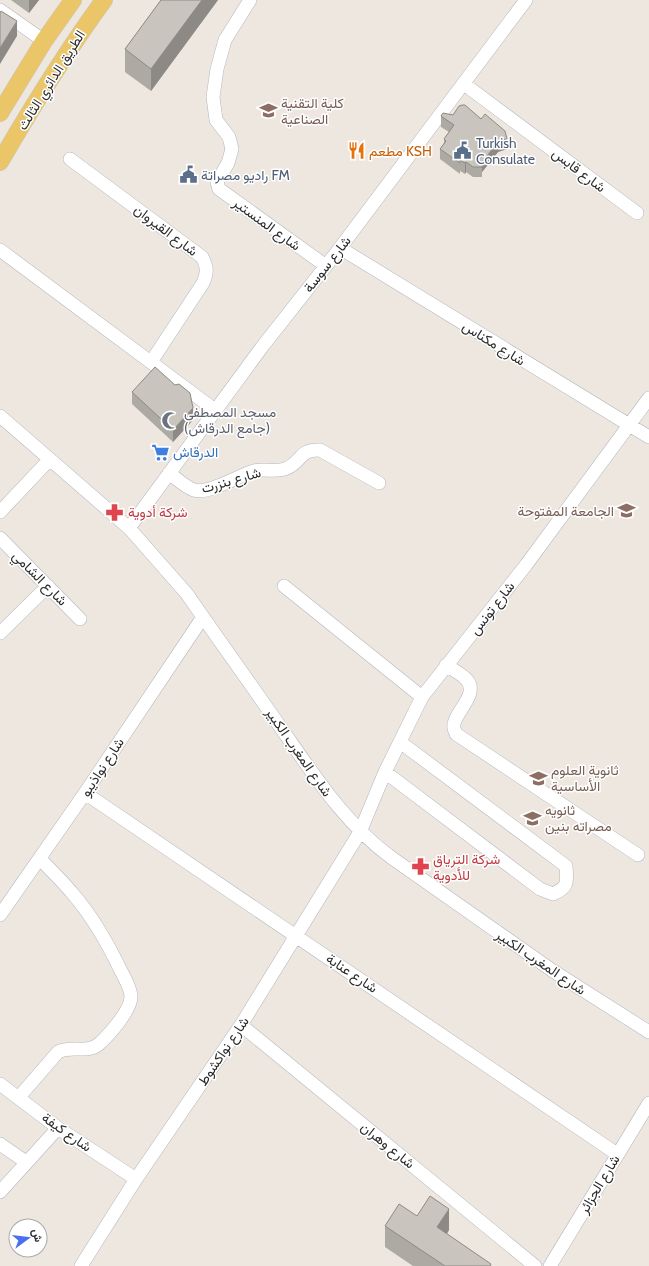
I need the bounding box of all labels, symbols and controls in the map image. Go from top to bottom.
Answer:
street label: الطريق الدائري الثالث [13,27,92,135]
place label: كلية التقنية الصناعية [281,94,344,128]
school or university icon: كلية التقنية الصناعية [258,101,278,121]
place label: Turkish Consulate [476,134,535,168]
restaurant icon: مطعم KSH [346,141,366,161]
public building icon: Turkish Consulate [453,141,473,161]
place label: مطعم KSH [369,142,432,160]
street label: شارع قابس [547,144,610,198]
public building icon: راديو مصراتة FM [178,165,198,185]
place label: راديو مصراتة FM [201,166,290,184]
street label: شارع المنستير [228,193,304,256]
street label: شارع القيروان [129,200,201,261]
street label: شارع سوسة [299,232,356,297]
street label: شارع مكناس [458,317,529,371]
place label: مسجد المصطفى (جامع الدرقاش) [184,403,276,439]
mosque icon: مسجد المصطفى (جامع الدرقاش) [161,410,181,430]
supermarket icon: الدرقاش [150,442,170,462]
place label: الدرقاش [173,443,218,461]
street label: شارع بنزرت [199,463,263,499]
school or university icon: الجامعة المفتوحة [617,501,637,521]
pharmacy icon: شركة أدوية [105,502,125,522]
place label: الجامعة المفتوحة [517,502,614,520]
place label: شركة أدوية [128,503,188,521]
street label: شارع الشامي [6,547,71,612]
street label: شارع تونس [465,578,520,640]
street label: شارع المغرب الكبير [259,703,336,801]
street label: شارع نواذيبو [76,734,129,801]
place label: ثانوية العلوم الأساسية [551,761,619,795]
school or university icon: ثانوية العلوم الأساسية [528,768,548,788]
place label: ثانويه مصراته بنين [545,801,612,835]
school or university icon: ثانويه مصراته بنين [522,808,542,828]
place label: شركة الترياق للأدوية [433,850,500,884]
pharmacy icon: شركة الترياق للأدوية [410,857,430,877]
street label: شارع المغرب الكبير [491,925,589,1000]
street label: شارع عنابة [322,949,381,998]
street label: شارع نواكشوط [193,1013,254,1090]
street label: شارع كيفة [37,1108,95,1157]
street label: شارع وهران [356,1118,419,1174]
street label: شارع الجزائر [574,1151,625,1219]
north arrow [8,1218,48,1258]
text: ش [29,1227,46,1244]

